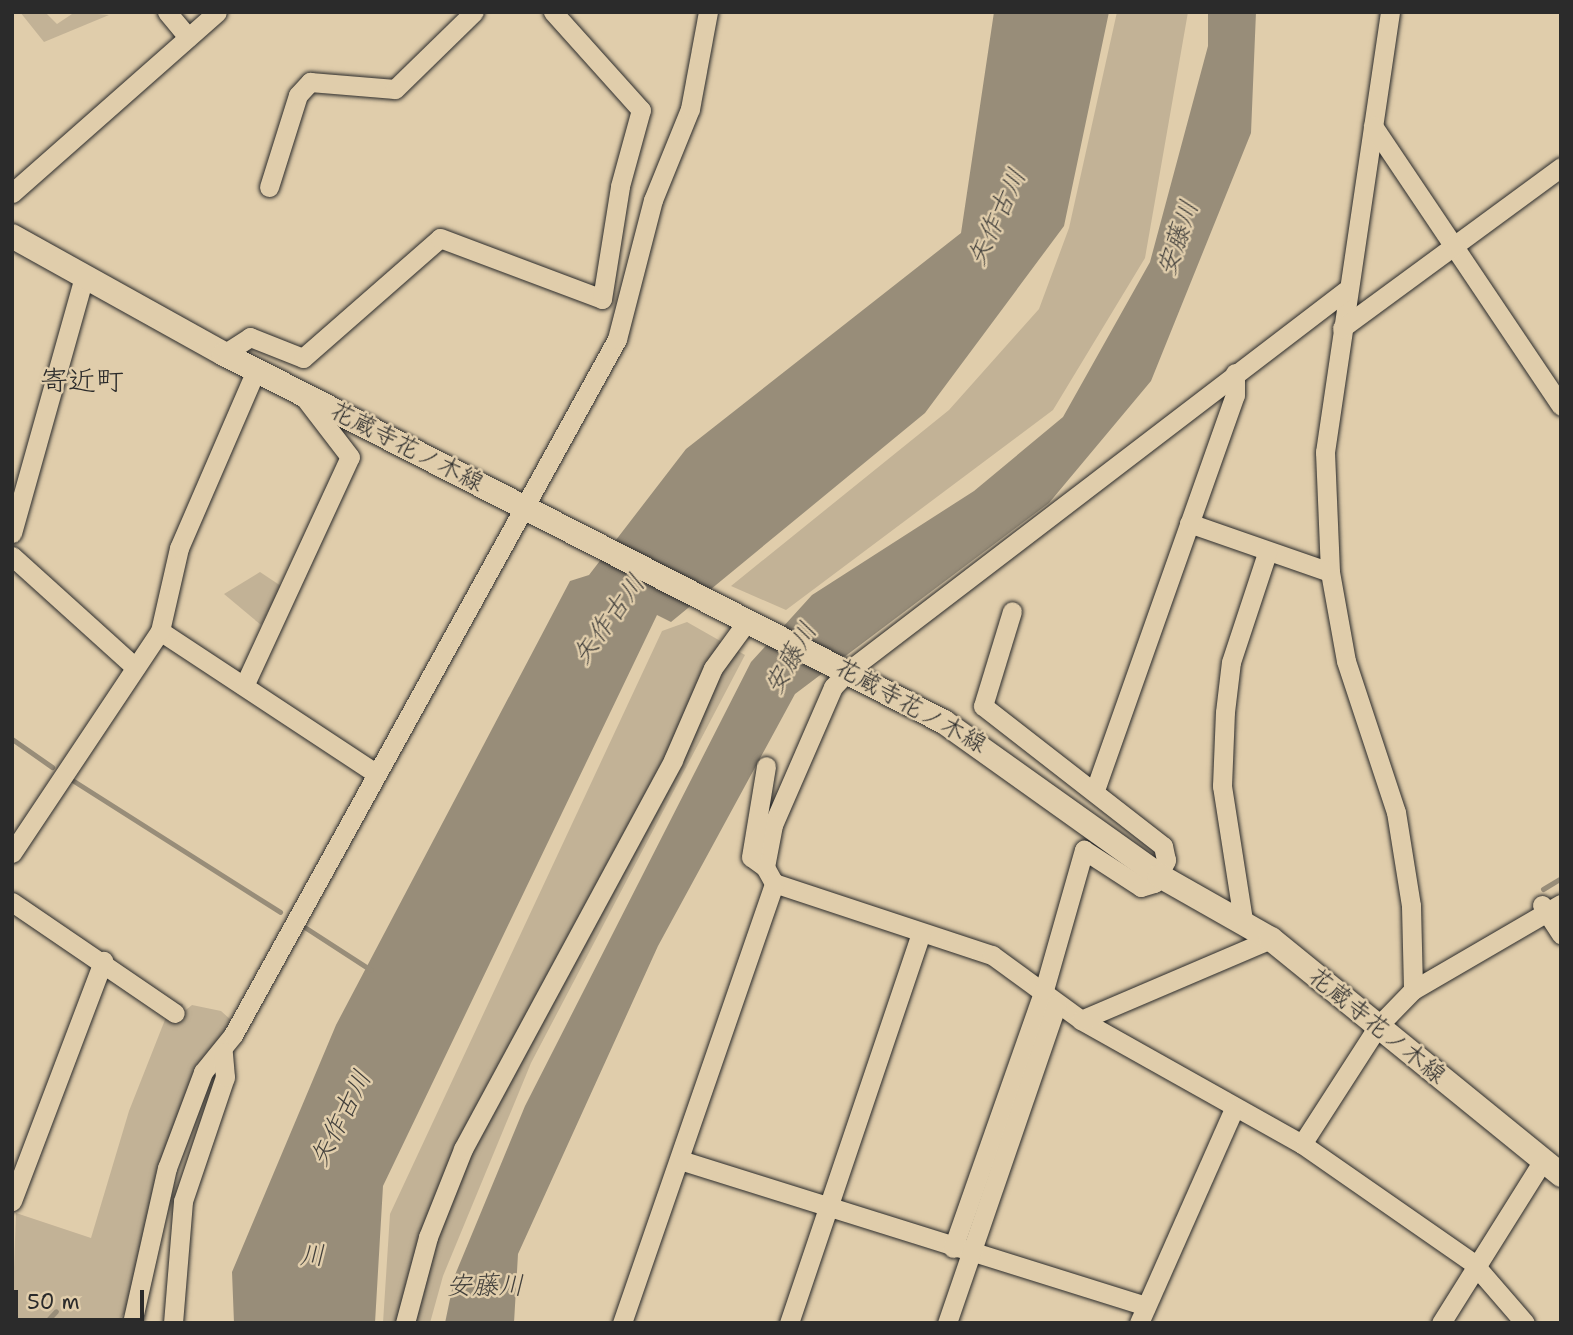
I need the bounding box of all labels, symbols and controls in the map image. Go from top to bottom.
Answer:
water label: 矢作古川 [960,163,1032,271]
water label: 安藤川 [1150,196,1204,280]
district label: 寄近町 [40,363,124,397]
street label: 花蔵寺花ノ木線 [326,396,488,498]
water label: 矢作古川 [565,568,651,670]
water label: 安藤川 [757,616,823,700]
street label: 花蔵寺花ノ木線 [831,653,991,759]
street label: 花蔵寺花ノ木線 [1303,962,1451,1090]
water label: 矢作古川 [302,1065,378,1171]
water label: 川 [299,1239,325,1271]
water label: 安藤川 [446,1269,524,1301]
scale bar [18,1276,147,1320]
text: 50 m [27,1288,80,1316]

